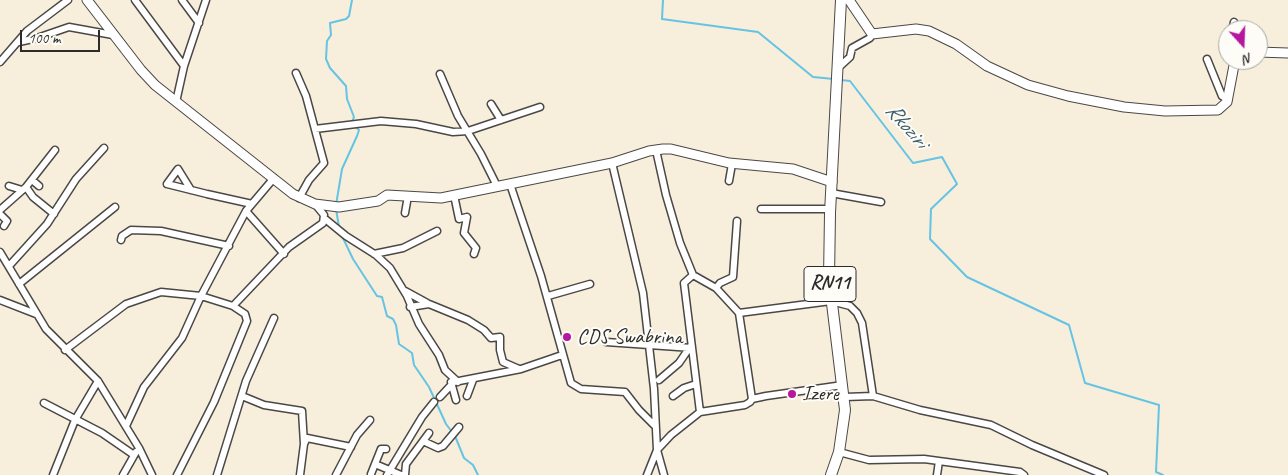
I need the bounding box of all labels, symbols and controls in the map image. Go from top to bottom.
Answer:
scale bar [22,20,102,52]
north arrow [1218,20,1268,70]
text: 100 m [28,29,60,48]
text: N [1241,49,1255,68]
water label: Rkoziri [879,98,933,154]
road number: RN11 [804,266,856,302]
place label: CDS Swabrina [577,324,682,350]
marker: CDS Swabrina [561,331,573,343]
place label: Izere [802,381,839,407]
marker: Izere [786,388,798,400]

